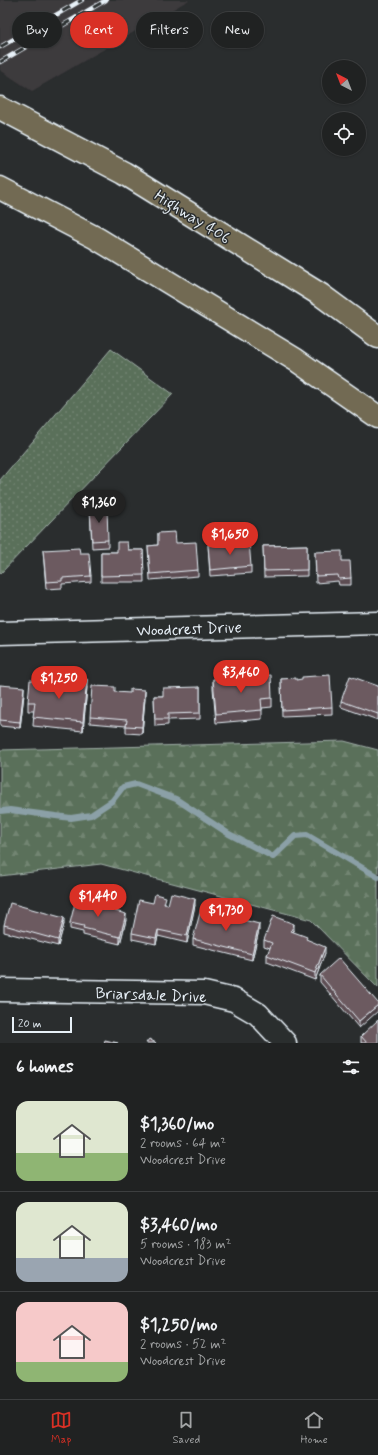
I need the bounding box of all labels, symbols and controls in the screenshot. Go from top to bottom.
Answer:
chip: Buy [12,12,62,48]
chip: Rent [70,12,128,48]
chip: Filters [136,12,203,48]
chip: New [211,12,264,48]
north arrow [322,60,366,104]
map controls [322,60,366,156]
button: locate [322,112,366,156]
street label: Highway 406 [150,186,234,250]
pin: $1,360 [66,490,132,524]
text: $1,360 [81,494,117,511]
pin: $1,650 [197,522,263,556]
text: $1,650 [211,526,249,543]
street label: Woodcrest Drive [136,617,242,642]
pin: $3,460 [208,660,274,694]
text: $3,460 [222,664,260,681]
pin: $1,250 [26,666,92,700]
text: $1,250 [40,670,78,687]
pin: $1,440 [65,884,131,918]
text: $1,440 [78,888,118,905]
pin: $1,730 [193,898,259,932]
text: $1,730 [208,902,244,919]
street label: Briarsdale Drive [95,983,207,1008]
scale bar [12,1015,72,1034]
text: 20 m [18,1017,41,1031]
text: 6 homes [16,1056,74,1078]
icon: filters [340,1056,362,1078]
text: $1,360/mo [140,1113,214,1135]
icon: home [48,1117,96,1165]
text: 2 rooms · 64 m² [140,1135,226,1152]
text: Woodcrest Drive [140,1152,226,1169]
text: $3,460/mo [140,1214,217,1236]
icon: home [48,1218,96,1266]
text: 5 rooms · 183 m² [140,1236,231,1253]
text: Woodcrest Drive [140,1253,226,1270]
text: $1,250/mo [140,1314,217,1336]
icon: home [48,1318,96,1366]
text: 2 rooms · 52 m² [140,1336,226,1353]
text: Woodcrest Drive [140,1353,226,1370]
tab: Map [50,1409,72,1447]
tab: Saved [172,1409,200,1447]
tab: Home [301,1409,328,1447]

